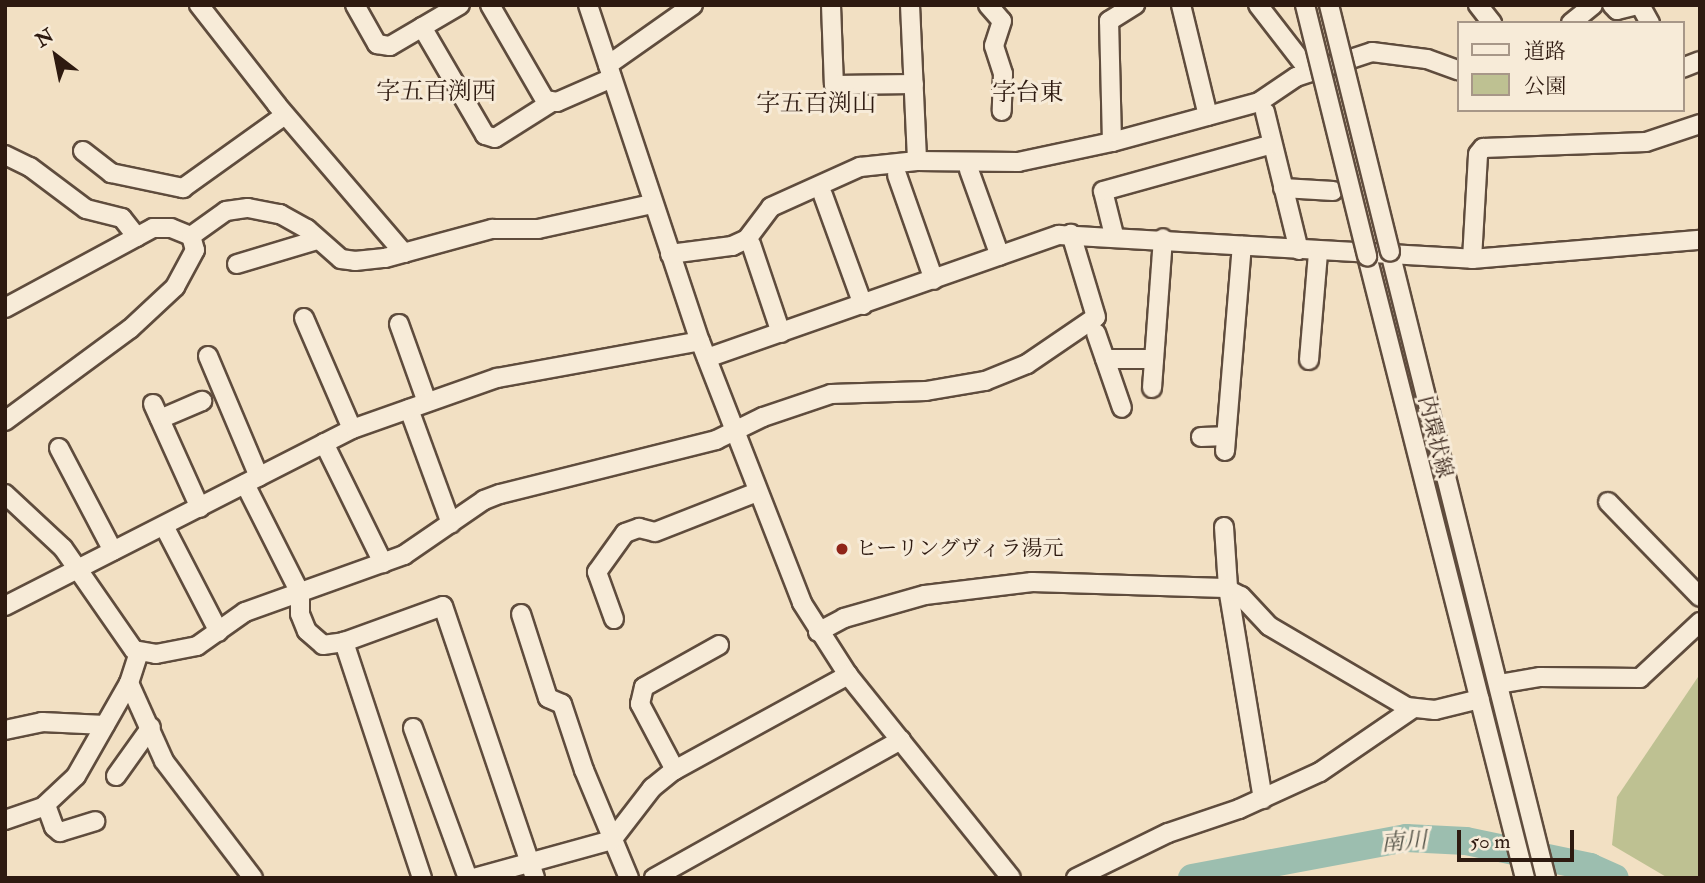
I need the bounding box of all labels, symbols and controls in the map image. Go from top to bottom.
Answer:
north arrow [21,21,91,91]
legend [1456,21,1684,112]
text: N [31,24,58,53]
text: 道路 [1524,38,1566,65]
text: 公園 [1524,73,1566,100]
district label: 字五百渕西 [376,78,496,106]
district label: 字台東 [992,79,1064,107]
district label: 字五百渕山 [756,90,876,118]
street label: 内環状線 [1413,393,1457,481]
place label: ヒーリングヴィラ湯元 [856,536,1065,562]
marker: ヒーリングヴィラ湯元 [834,541,850,557]
scale bar [1460,816,1577,860]
water label: 南川 [1380,827,1428,857]
text: 50 m [1470,828,1511,855]

